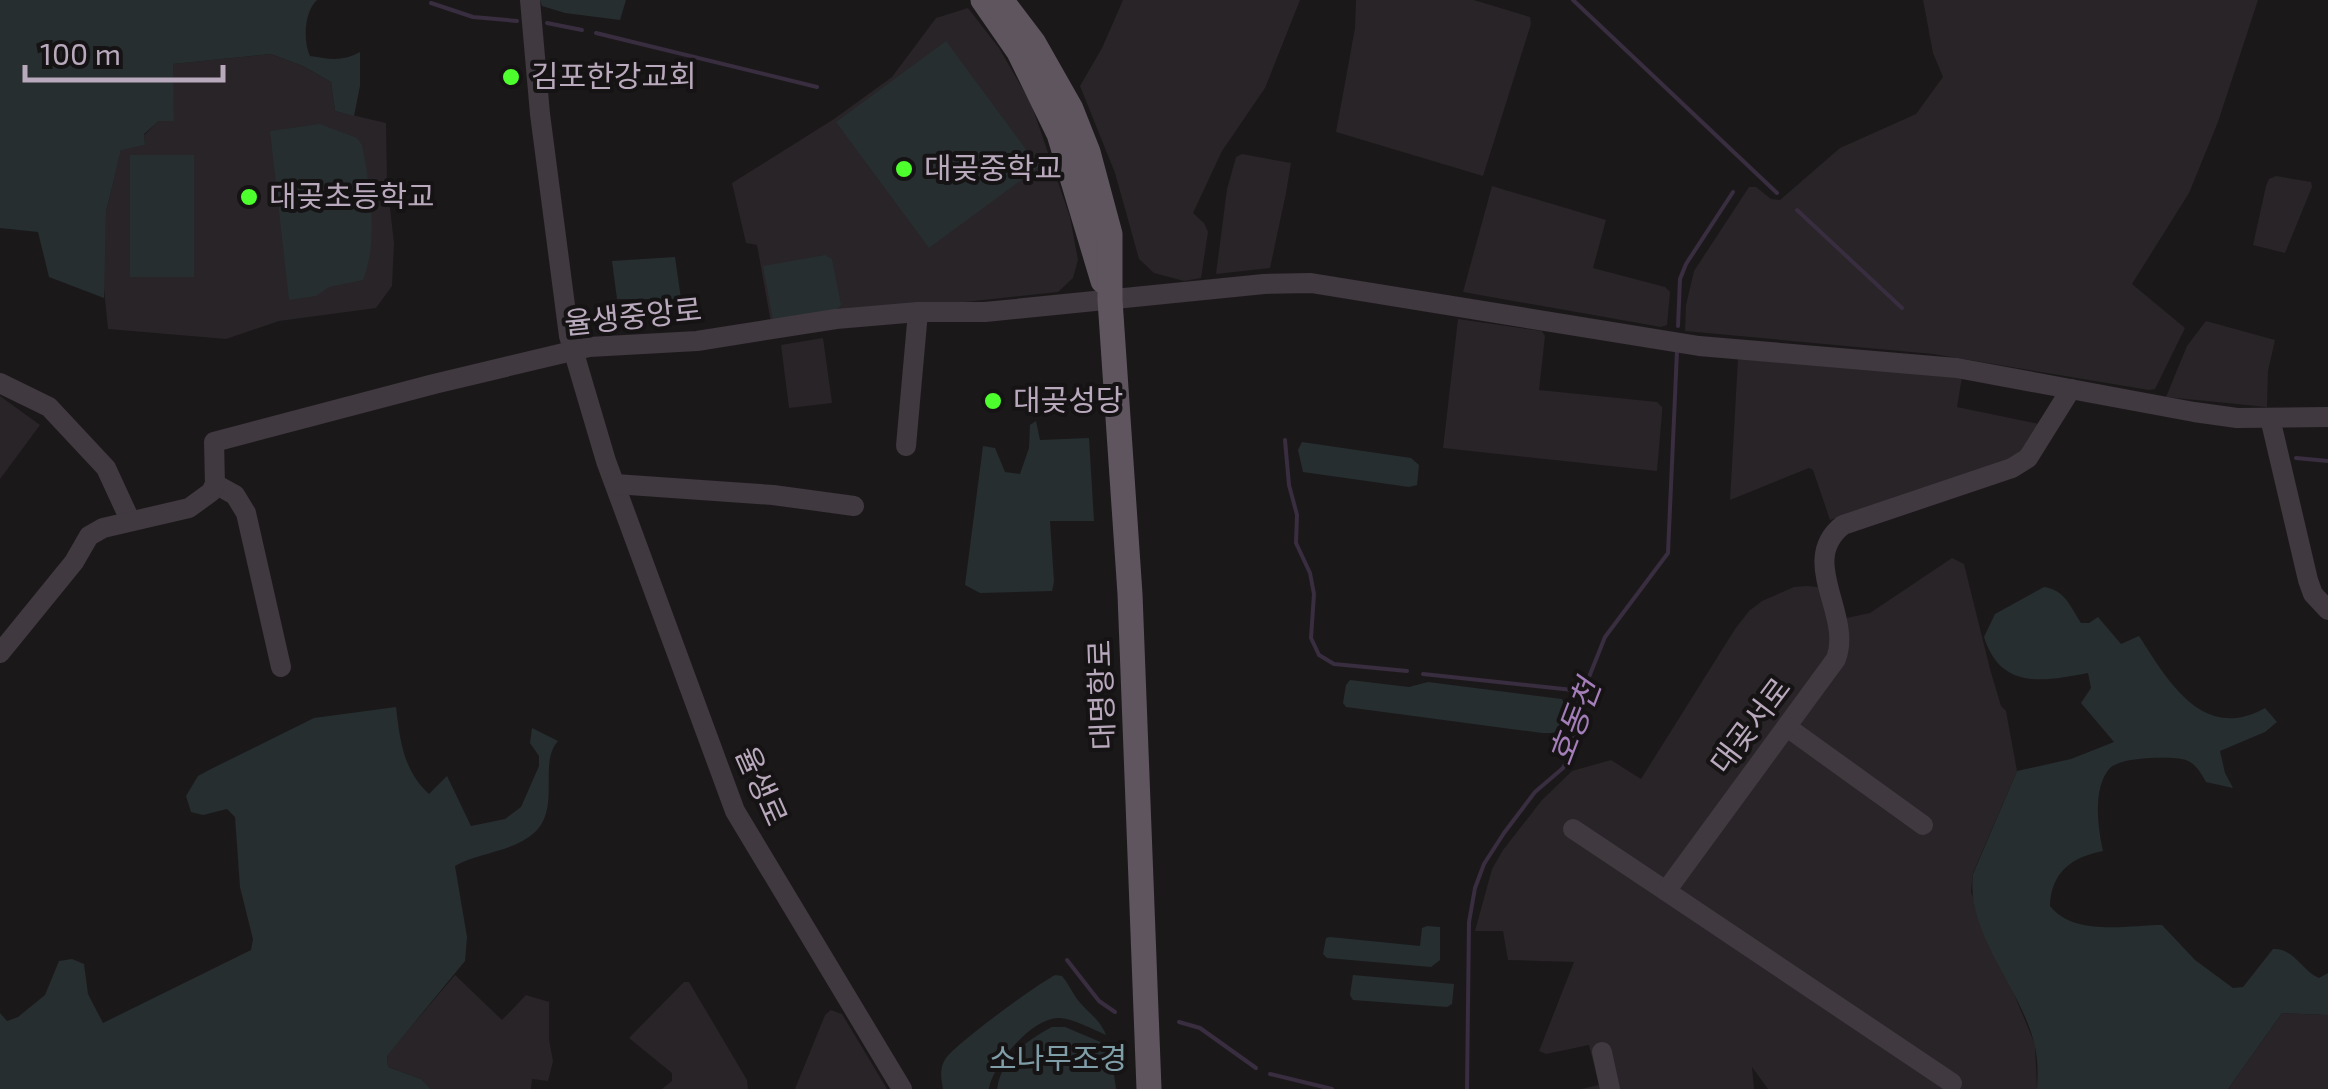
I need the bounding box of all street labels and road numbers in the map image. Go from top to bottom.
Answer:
street label: 율생중앙로 [562,290,703,340]
street label: 대명항로 [1080,639,1120,751]
street label: 대곶서로 [1702,670,1797,780]
street label: 율생로 [730,740,796,830]

